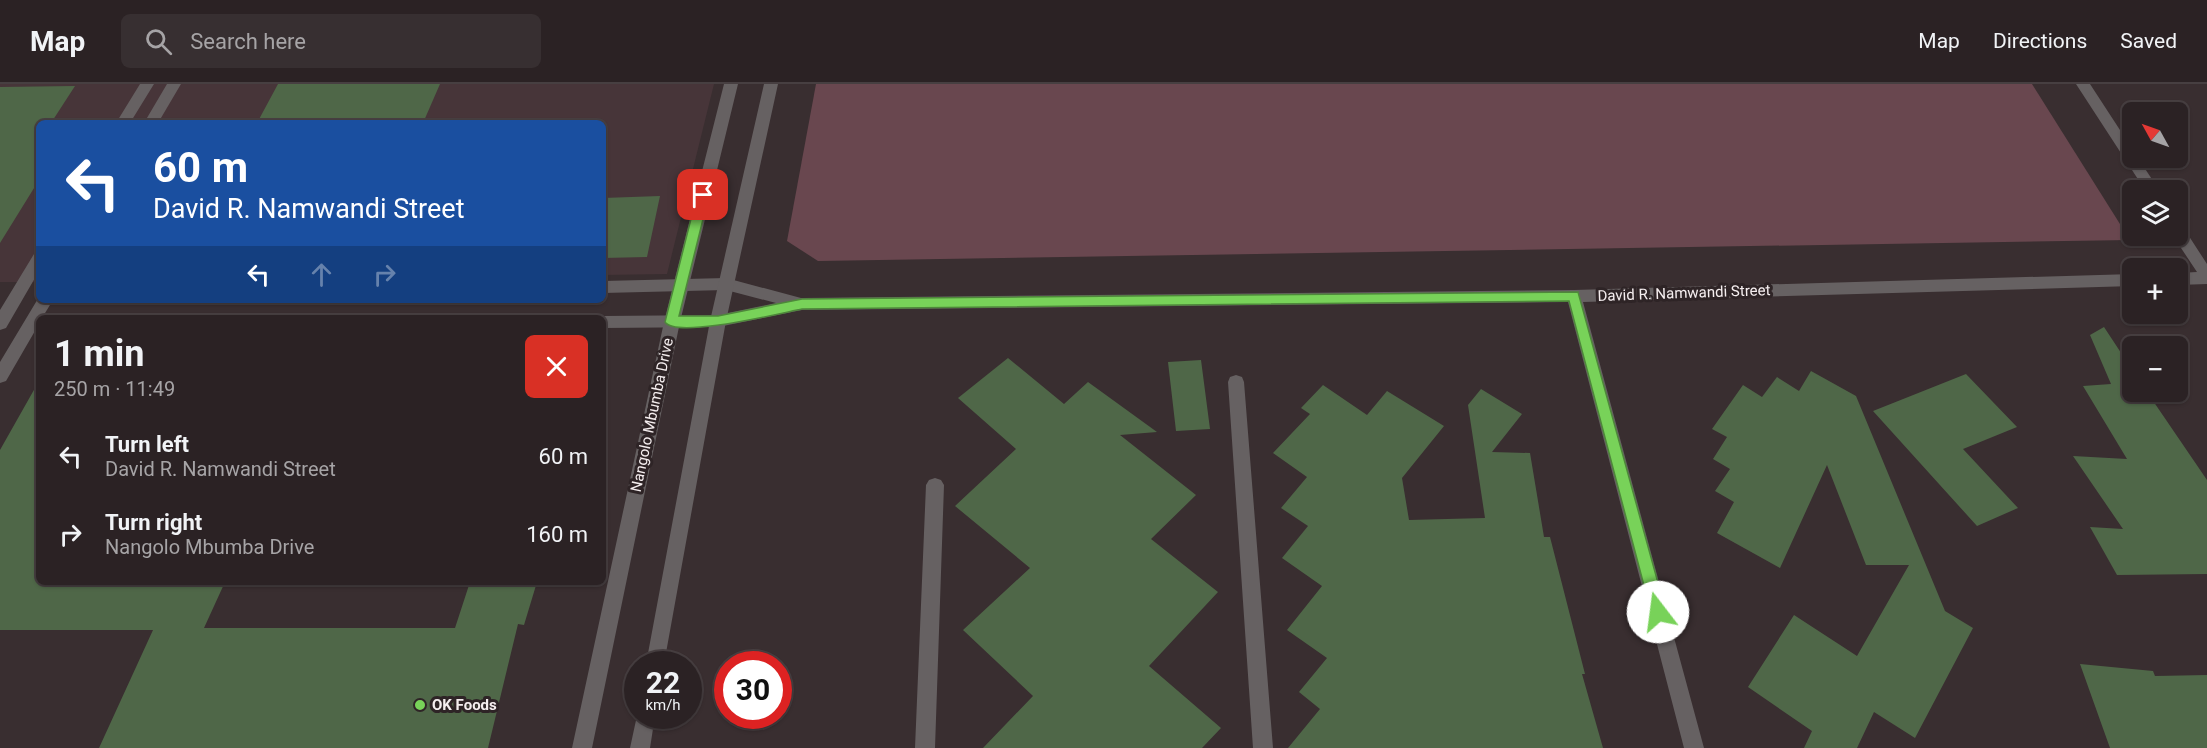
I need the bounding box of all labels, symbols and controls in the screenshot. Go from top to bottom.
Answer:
search box [121,14,541,68]
text: Map [30,25,85,58]
icon: search [142,25,175,58]
text: Search here [190,29,306,54]
text: Map [1918,29,1960,53]
text: Directions [1993,29,2087,53]
text: Saved [2120,29,2177,53]
north arrow [2122,102,2188,168]
map controls [2122,102,2188,402]
text: 60 m [153,143,248,192]
icon: left [54,144,132,222]
pin [677,169,728,220]
icon: arrive [686,178,719,211]
button: layers [2122,180,2188,246]
text: David R. Namwandi Street [153,193,464,225]
icon: left [242,258,275,291]
icon: ahead [305,258,338,291]
icon: right [368,258,401,291]
button: + [2122,258,2188,324]
street label: David R. Namwandi Street [1597,281,1771,305]
text: 1 min [54,333,145,375]
button: close [525,335,588,398]
street label: Nangolo Mbumba Drive [627,336,677,494]
button: − [2122,336,2188,402]
text: 250 m · 11:49 [54,377,175,401]
text: Turn left [105,432,189,457]
icon: left [54,440,87,473]
text: 60 m [539,444,588,469]
text: David R. Namwandi Street [105,457,336,481]
text: Turn right [105,510,202,535]
icon: right [54,518,87,551]
text: 160 m [526,522,588,547]
text: Nangolo Mbumba Drive [105,535,314,559]
position arrow [1626,580,1690,644]
speed limit sign: 30 [714,651,792,729]
text: 22 [646,665,680,700]
place label: OK Foods [432,696,497,714]
text: km/h [645,696,681,714]
marker: OK Foods [413,698,427,712]

